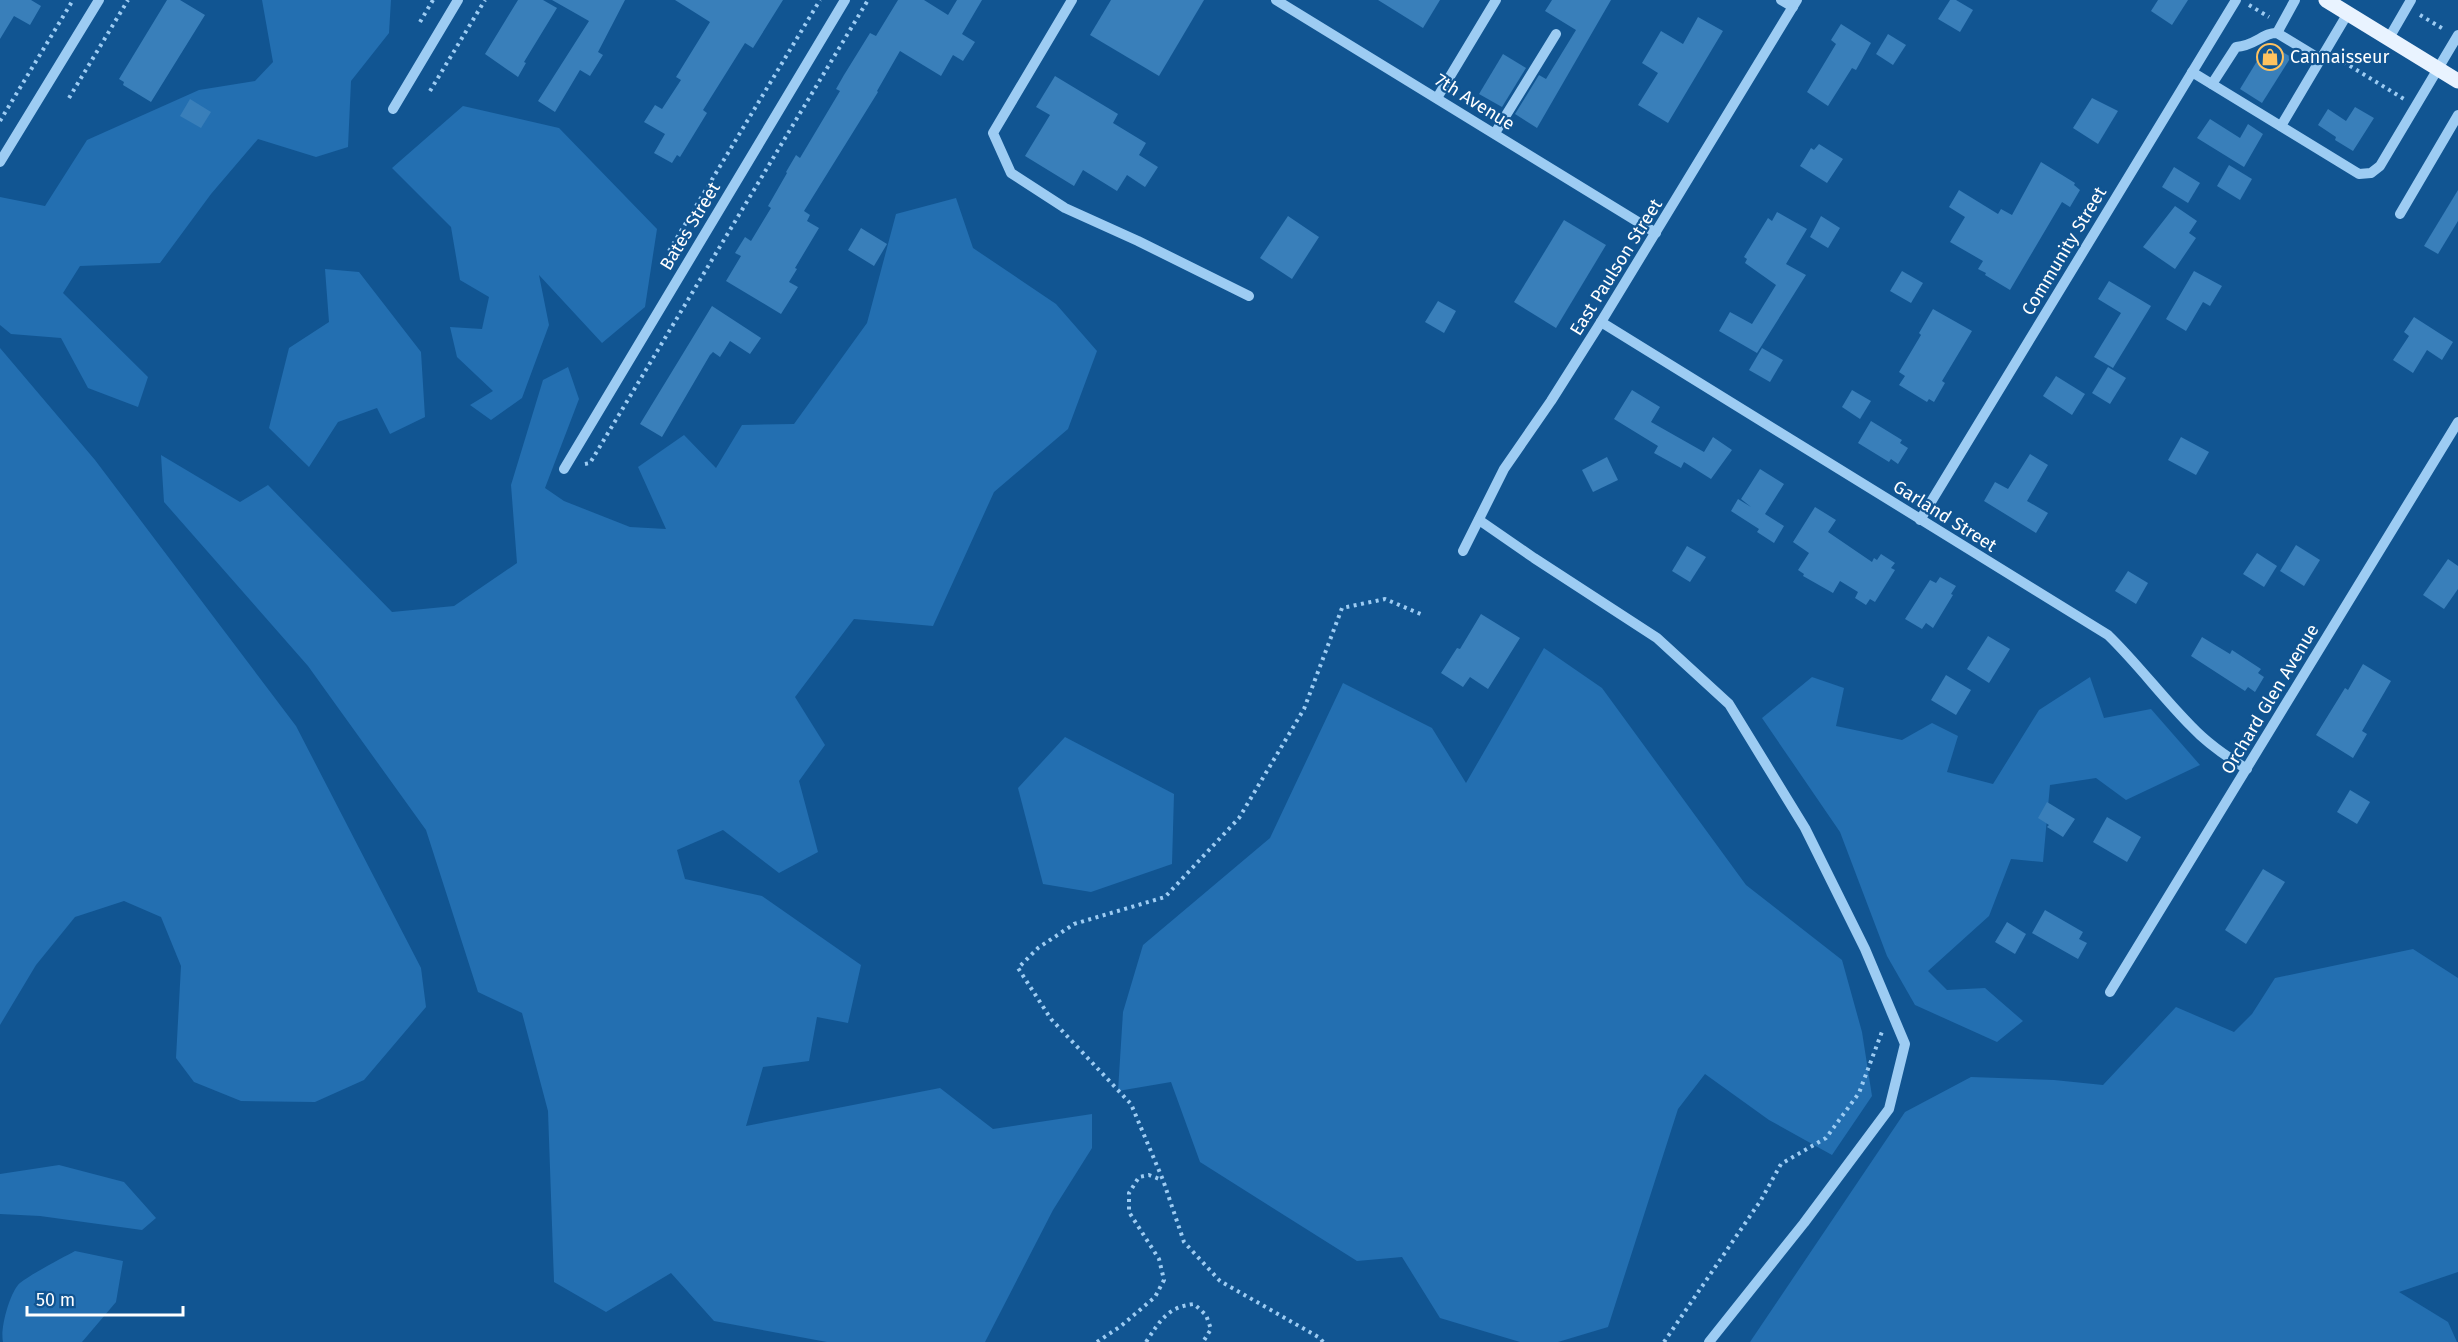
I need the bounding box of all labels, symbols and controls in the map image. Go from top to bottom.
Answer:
shop icon: Cannaisseur [2255,42,2285,72]
place label: Cannaisseur [2290,46,2390,68]
street label: 7th Avenue [1431,69,1519,135]
street label: Bates Street [655,178,725,274]
street label: Community Street [2017,182,2111,319]
street label: East Paulson Street [1565,194,1667,339]
street label: Garland Street [1889,475,2001,557]
street label: Orchard Glen Avenue [2216,620,2324,778]
scale bar [27,1279,183,1317]
text: 50 m [36,1289,75,1311]

